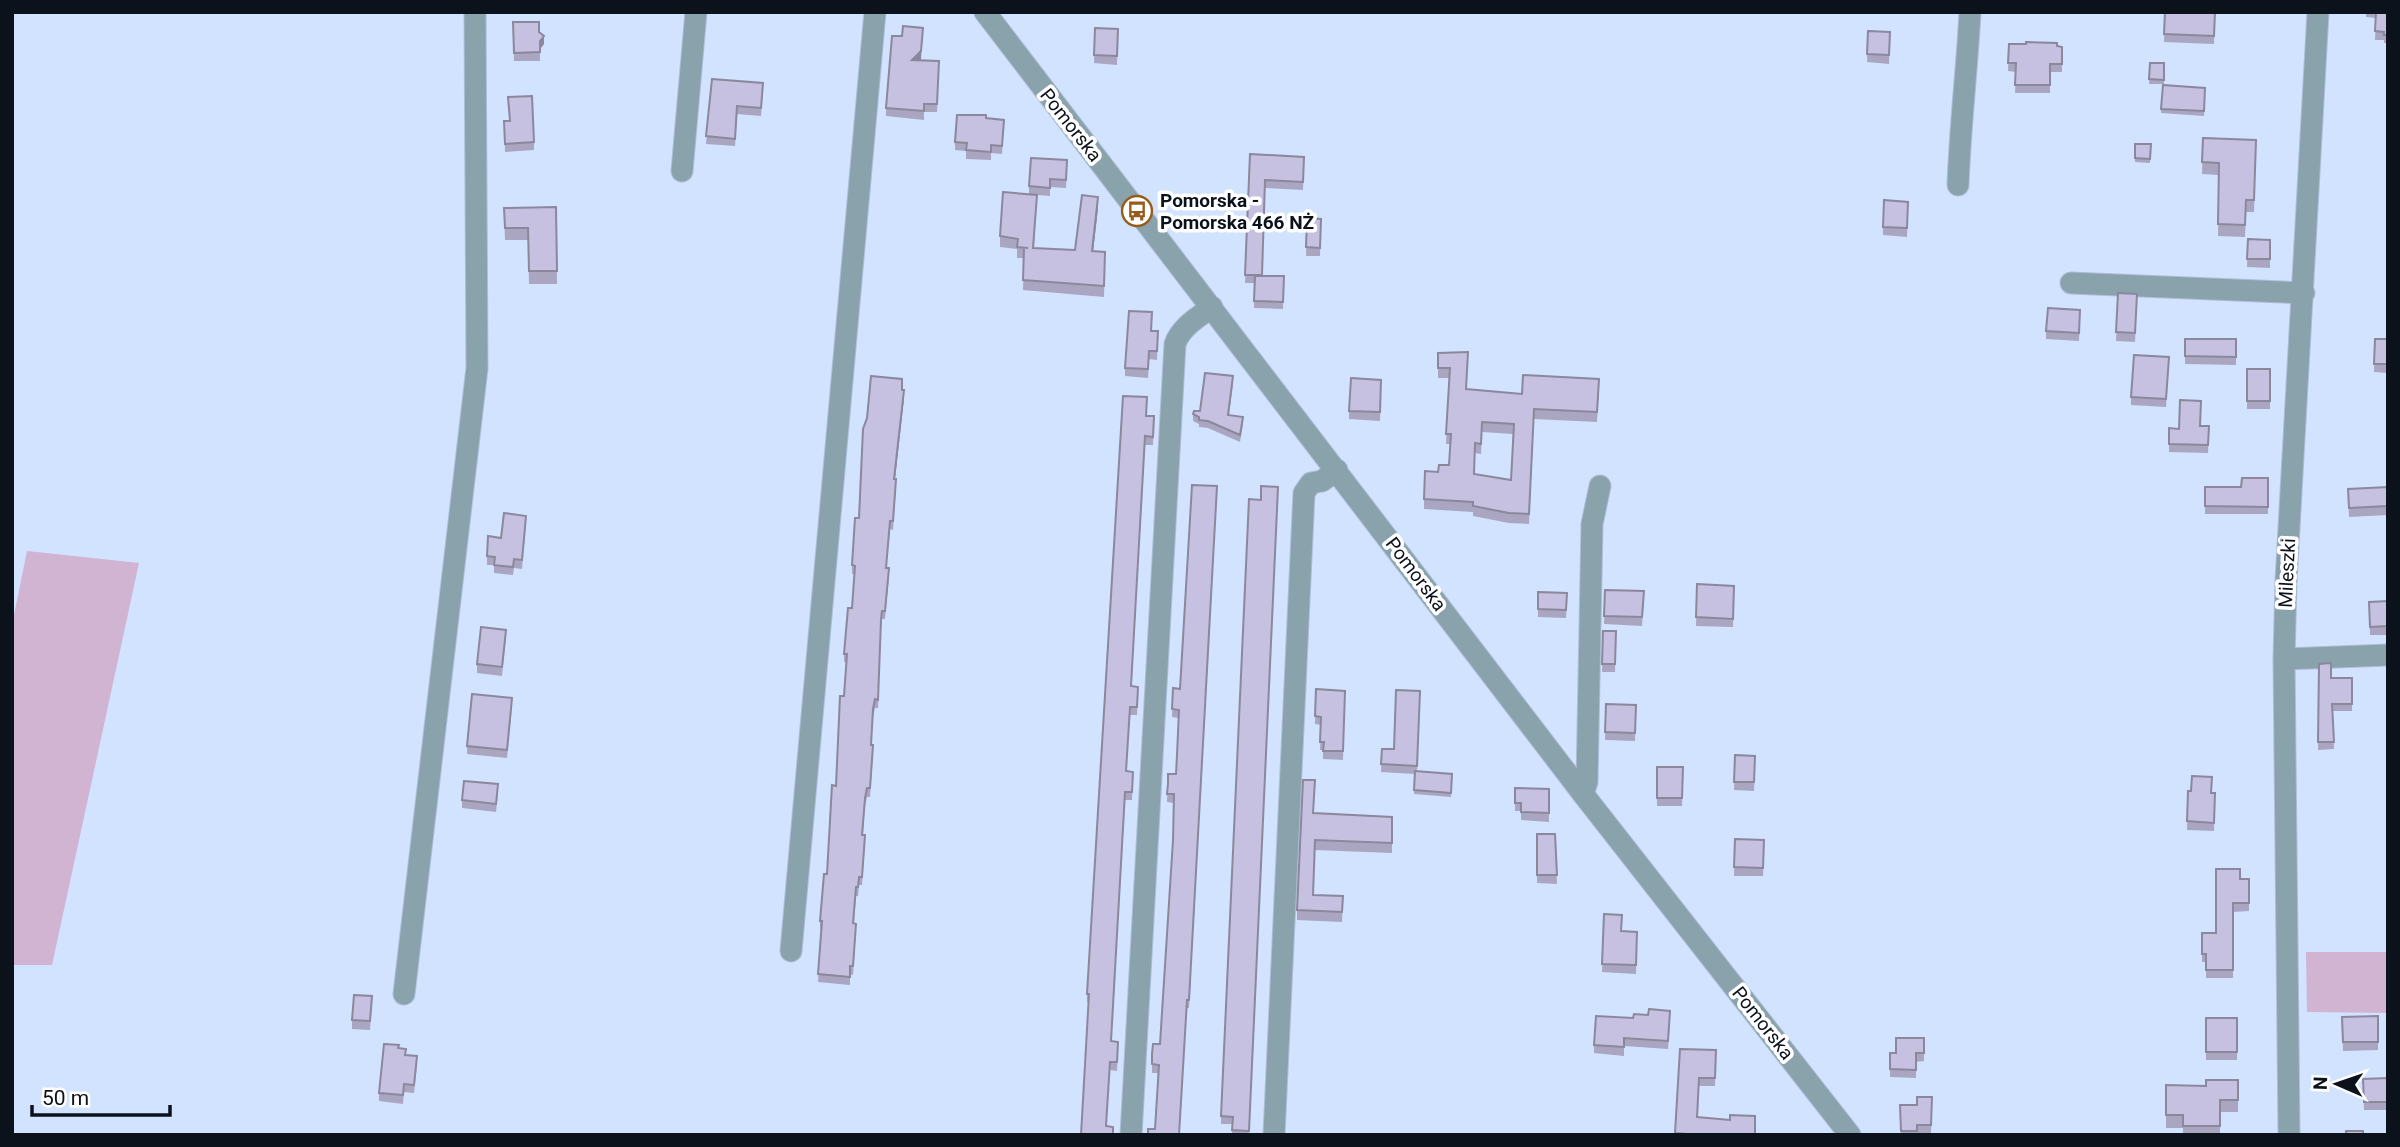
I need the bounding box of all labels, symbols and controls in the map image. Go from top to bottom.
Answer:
street label: Pomorska [1035,84,1107,166]
place label: Pomorska - Pomorska 466 NŻ [1160,189,1314,234]
bus stop icon: Pomorska - Pomorska 466 NŻ [1120,194,1154,228]
street label: Pomorska [1381,533,1451,615]
street label: Mileszki [2274,538,2300,608]
street label: Pomorska [1727,982,1799,1064]
north arrow [2302,1049,2372,1119]
scale bar [32,1074,170,1118]
text: N [2309,1076,2332,1091]
text: 50 m [42,1086,89,1110]

